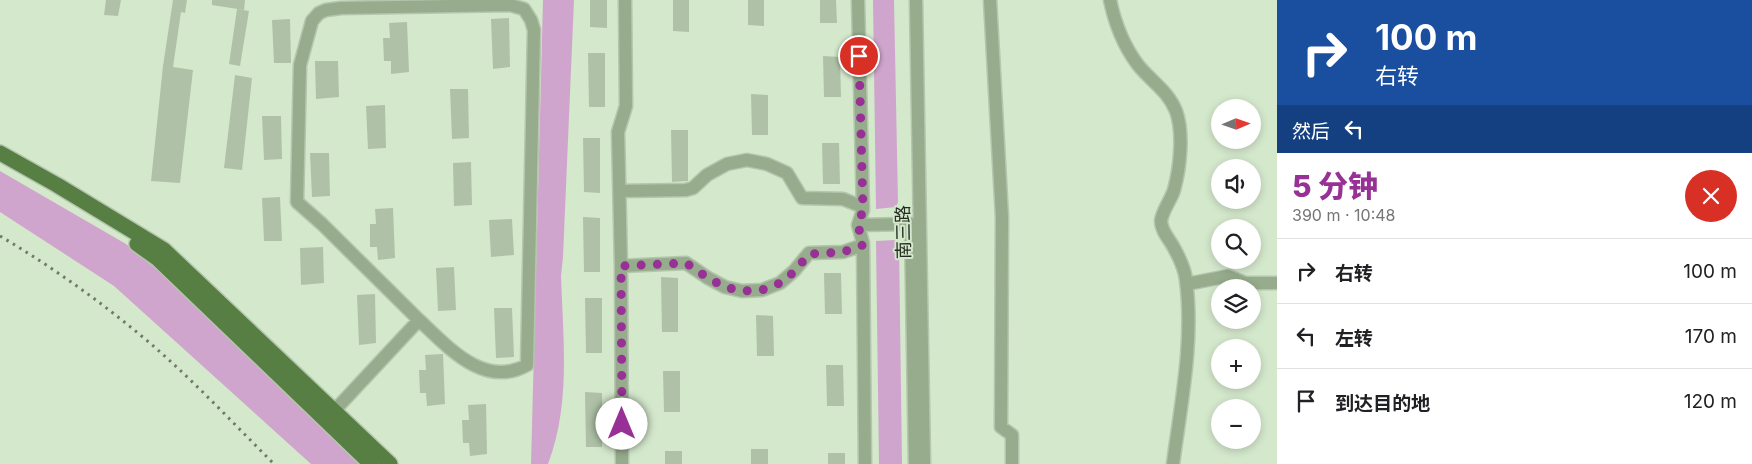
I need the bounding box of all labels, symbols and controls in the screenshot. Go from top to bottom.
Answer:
text: 100 m [1375,16,1478,58]
icon: right [1292,20,1357,85]
pin [838,35,880,77]
icon: arrive [845,42,873,70]
text: 右转 [1375,63,1419,89]
north arrow [1211,99,1261,149]
map controls [1211,99,1261,449]
icon: left [1340,115,1368,143]
text: 然后 [1292,120,1330,143]
button: sound [1211,159,1261,209]
text: 5 分钟 [1292,168,1378,204]
button: close [1685,170,1737,222]
street label: 南三路 [892,205,914,259]
text: 390 m · 10:48 [1292,205,1395,225]
button: search [1211,219,1261,269]
icon: right [1292,257,1320,285]
text: 100 m [1683,260,1737,283]
text: 右转 [1335,262,1373,285]
button: layers [1211,279,1261,329]
icon: left [1292,322,1320,350]
text: 170 m [1685,325,1737,348]
text: 左转 [1335,327,1373,350]
button: + [1211,339,1261,389]
icon: arrive [1292,387,1320,415]
text: 120 m [1684,390,1737,413]
text: 到达目的地 [1335,392,1430,415]
position arrow [595,397,647,449]
button: − [1211,399,1261,449]

